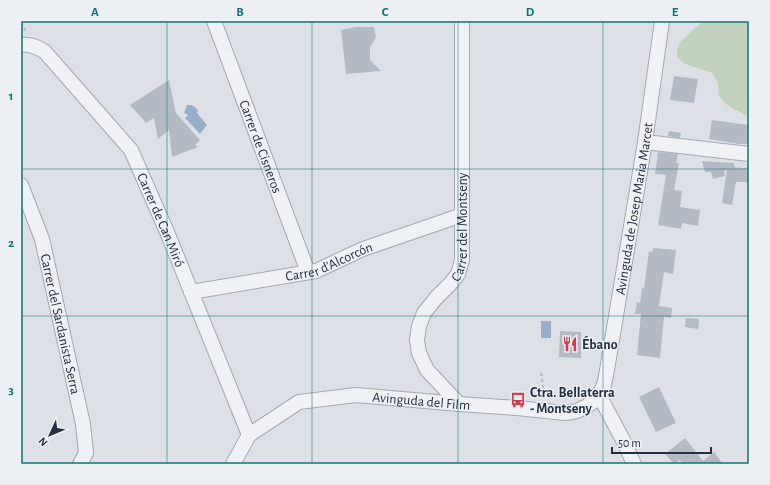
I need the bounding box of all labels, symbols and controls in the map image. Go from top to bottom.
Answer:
text: A [91,6,99,19]
text: B [236,6,244,19]
text: C [382,6,389,19]
text: D [526,6,535,19]
text: E [672,6,679,19]
text: 1 [9,90,13,103]
street label: Carrer de Cisneros [236,98,284,195]
street label: Avinguda de Josep Maria Marcet [614,121,656,296]
street label: Carrer de Can Miró [134,171,186,269]
street label: Carrer del Montseny [449,172,470,285]
text: 2 [8,237,14,250]
street label: Carrer d'Alcorcón [285,240,375,284]
street label: Carrer del Sardanista Serra [38,253,82,396]
restaurant icon: Ébano [561,335,579,353]
place label: Ébano [582,335,618,352]
text: 3 [8,384,14,397]
place label: Ctra. Bellaterra - Montseny [530,386,615,416]
street label: Avinguda del Film [372,390,471,413]
bus stop icon: Ctra. Bellaterra - Montseny [509,391,527,409]
north arrow [30,415,70,455]
scale bar [612,429,711,455]
text: N [37,435,50,448]
text: 50 m [618,437,641,449]

